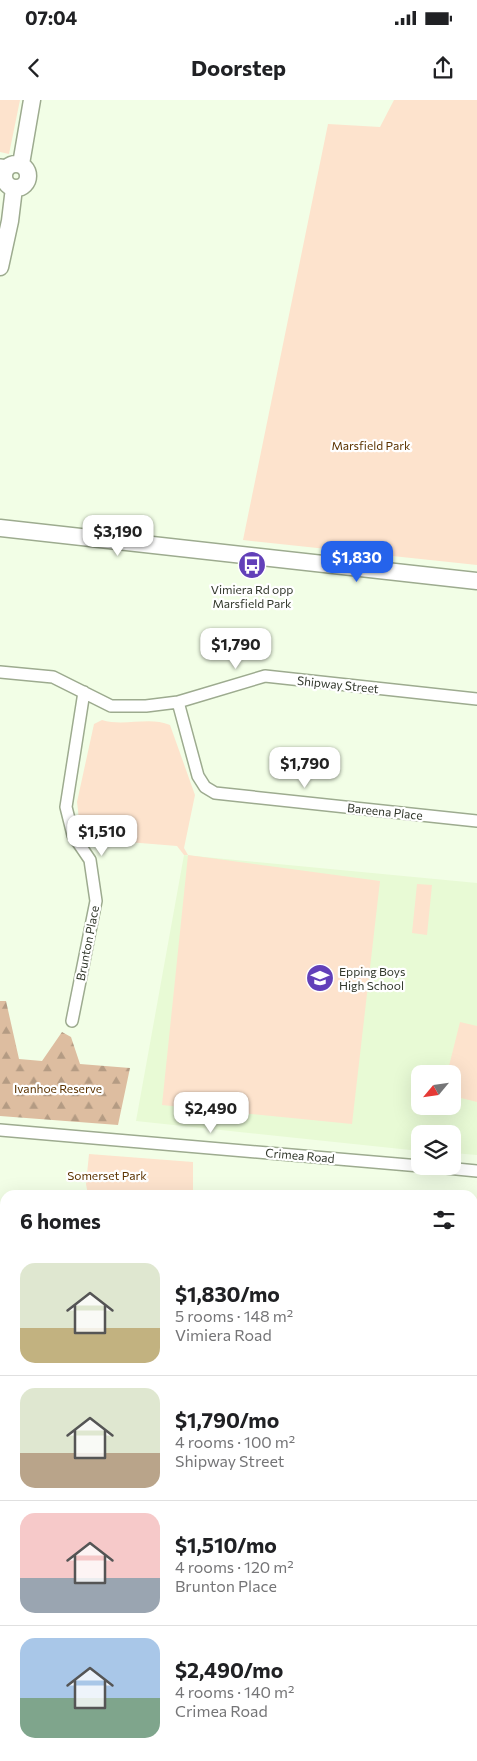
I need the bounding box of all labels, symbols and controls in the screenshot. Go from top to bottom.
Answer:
text: 07:04 [25,6,77,29]
icon: back [20,54,48,82]
text: Doorstep [191,54,286,81]
icon: share [429,54,457,82]
park label: Marsfield Park [331,438,411,452]
pin: $3,190 [77,514,159,557]
text: $3,190 [94,521,142,540]
pin: $1,830 [316,540,398,583]
text: $1,830 [332,547,382,566]
bus stop icon: Vimiera Rd opp Marsfield Park [237,550,267,580]
place label: Vimiera Rd opp Marsfield Park [211,582,293,610]
pin: $1,790 [195,628,277,670]
text: $1,790 [211,634,261,653]
street label: Shipway Street [296,673,380,695]
pin: $1,790 [264,746,346,789]
text: $1,790 [280,753,330,772]
street label: Bareena Place [347,800,423,822]
pin: $1,510 [61,814,143,857]
text: $1,510 [78,821,126,840]
street label: Brunton Place [73,904,101,982]
school or university icon: Epping Boys High School [305,963,335,993]
place label: Epping Boys High School [339,964,405,992]
north arrow [411,1065,461,1115]
map controls [411,1065,461,1175]
park label: Ivanhoe Reserve [14,1081,102,1095]
pin: $2,490 [170,1092,252,1134]
text: $2,490 [185,1098,237,1117]
button: layers [411,1125,461,1175]
street label: Crimea Road [265,1145,335,1165]
park label: Somerset Park [67,1168,147,1182]
icon: filters [430,1206,458,1234]
text: 6 homes [20,1208,101,1233]
text: $1,830/mo [175,1281,280,1306]
icon: home [60,1283,120,1343]
text: 5 rooms · 148 m² [175,1306,293,1325]
text: Vimiera Road [175,1325,272,1344]
text: $1,790/mo [175,1407,279,1432]
icon: home [60,1408,120,1468]
text: 4 rooms · 100 m² [175,1432,295,1451]
text: Shipway Street [175,1451,284,1470]
text: $1,510/mo [175,1532,277,1557]
icon: home [60,1533,120,1593]
text: 4 rooms · 120 m² [175,1557,294,1576]
text: Brunton Place [175,1576,277,1595]
text: $2,490/mo [175,1657,283,1682]
icon: home [60,1658,120,1718]
text: 4 rooms · 140 m² [175,1682,294,1701]
text: Crimea Road [175,1701,268,1720]

